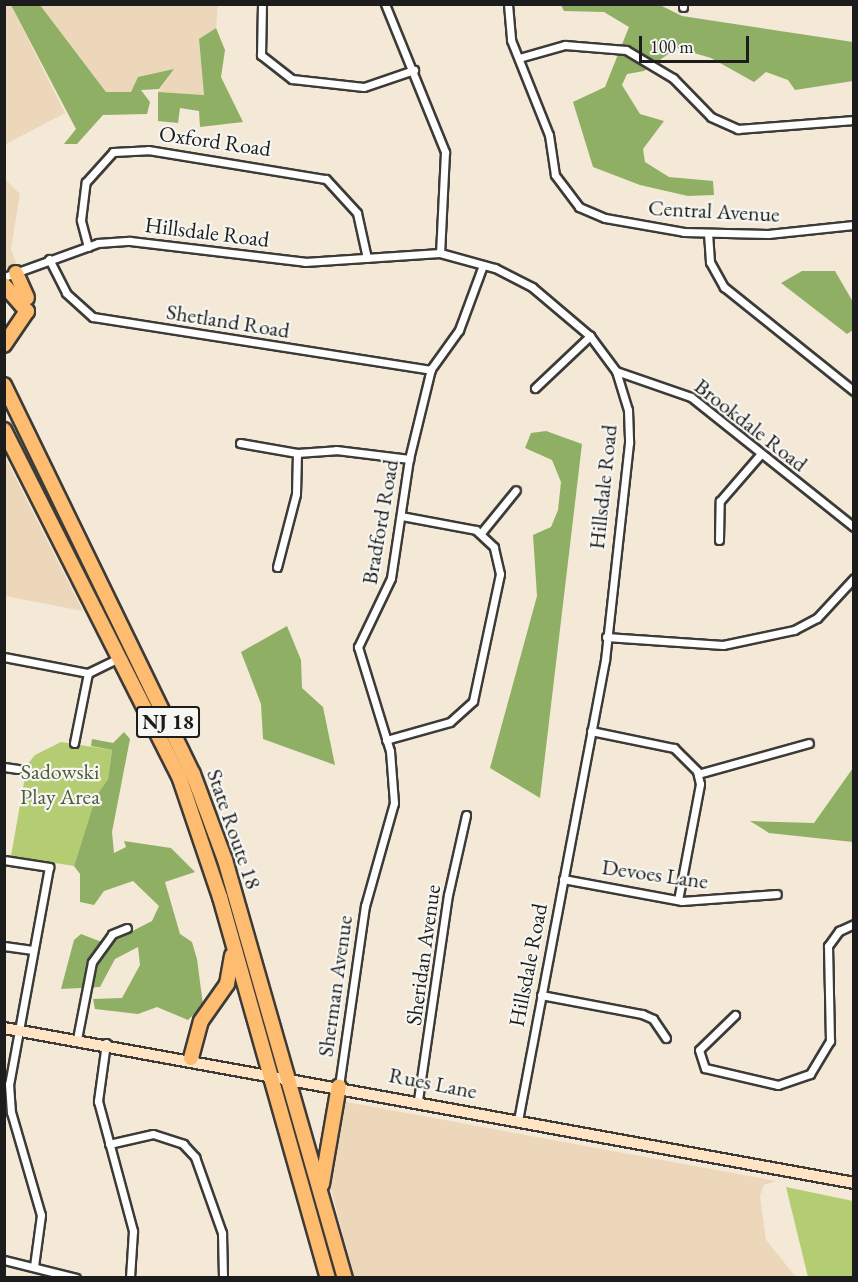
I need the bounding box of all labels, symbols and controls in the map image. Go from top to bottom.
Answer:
scale bar [642,24,752,62]
text: 100 m [650,35,694,58]
street label: Oxford Road [157,120,273,162]
street label: Central Avenue [648,194,780,228]
street label: Hillsdale Road [143,211,271,253]
street label: Shetland Road [165,298,291,344]
street label: Brookdale Road [689,373,813,477]
street label: Hillsdale Road [583,423,623,551]
street label: Bradford Road [356,457,404,587]
road number: NJ 18 [135,704,201,740]
park label: Sadowski Play Area [20,758,100,810]
street label: State Route 18 [201,766,267,892]
street label: Devoes Lane [600,853,710,895]
street label: Sheridan Avenue [400,883,446,1027]
street label: Hillsdale Road [503,901,553,1029]
street label: Sherman Avenue [312,914,358,1058]
street label: Rues Lane [387,1062,479,1104]

